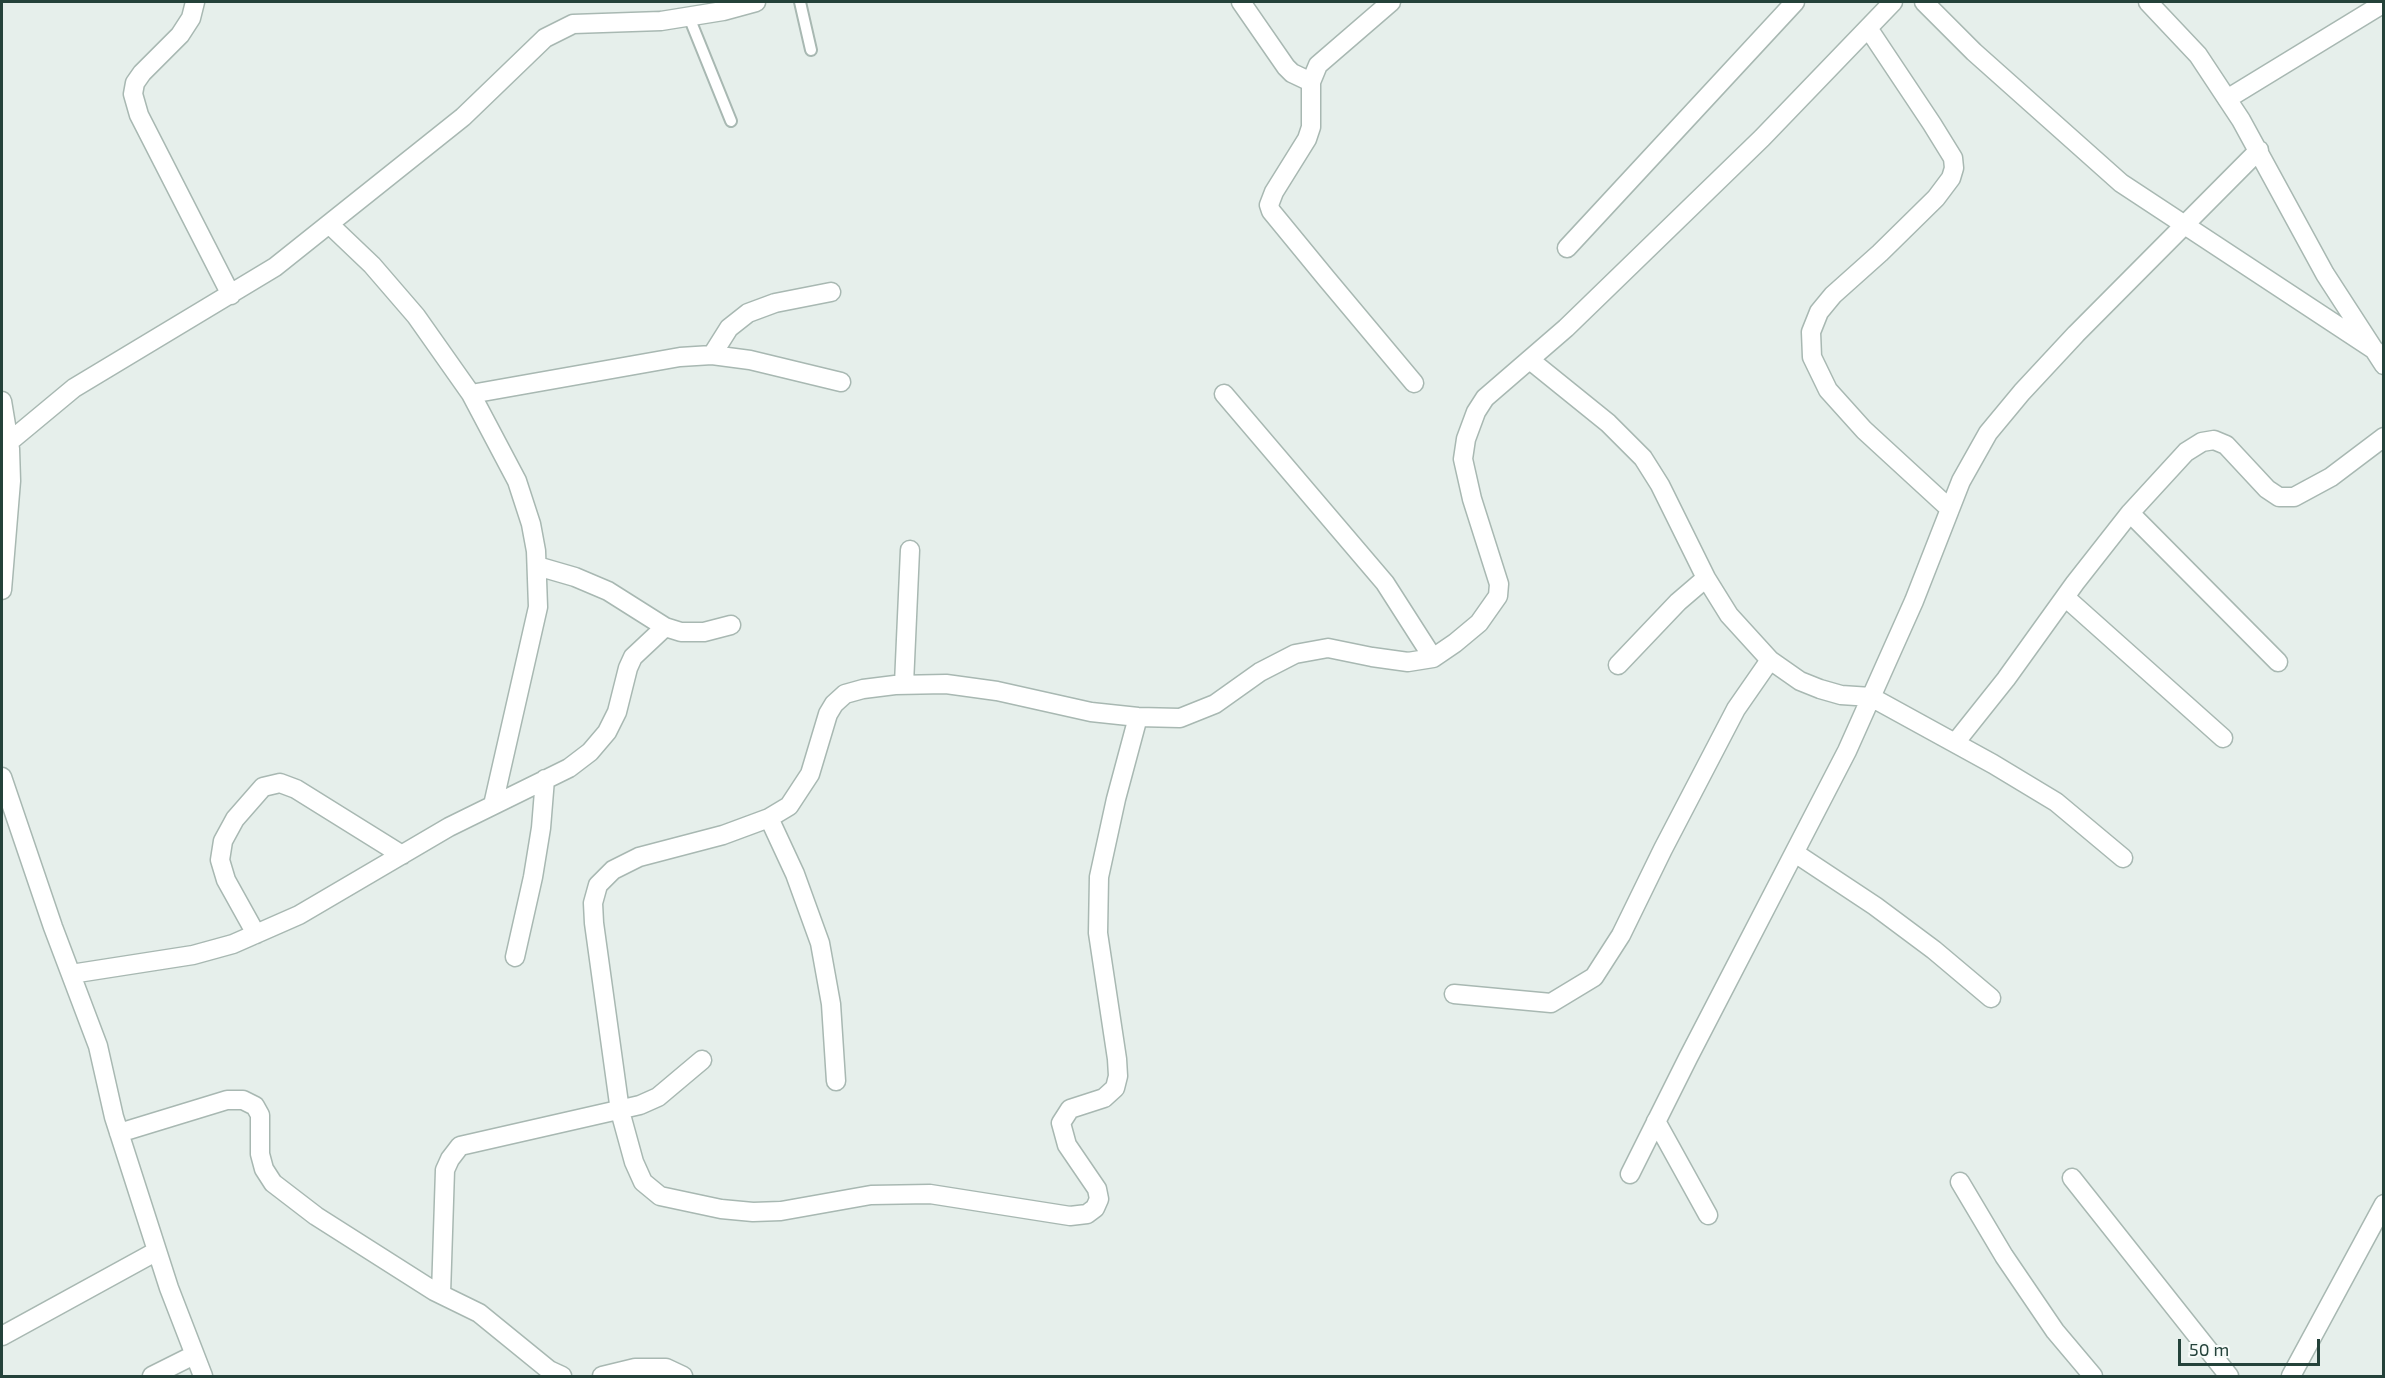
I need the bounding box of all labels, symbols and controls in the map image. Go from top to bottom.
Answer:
scale bar [2181,1327,2324,1365]
text: 50 m [2189,1338,2229,1360]

